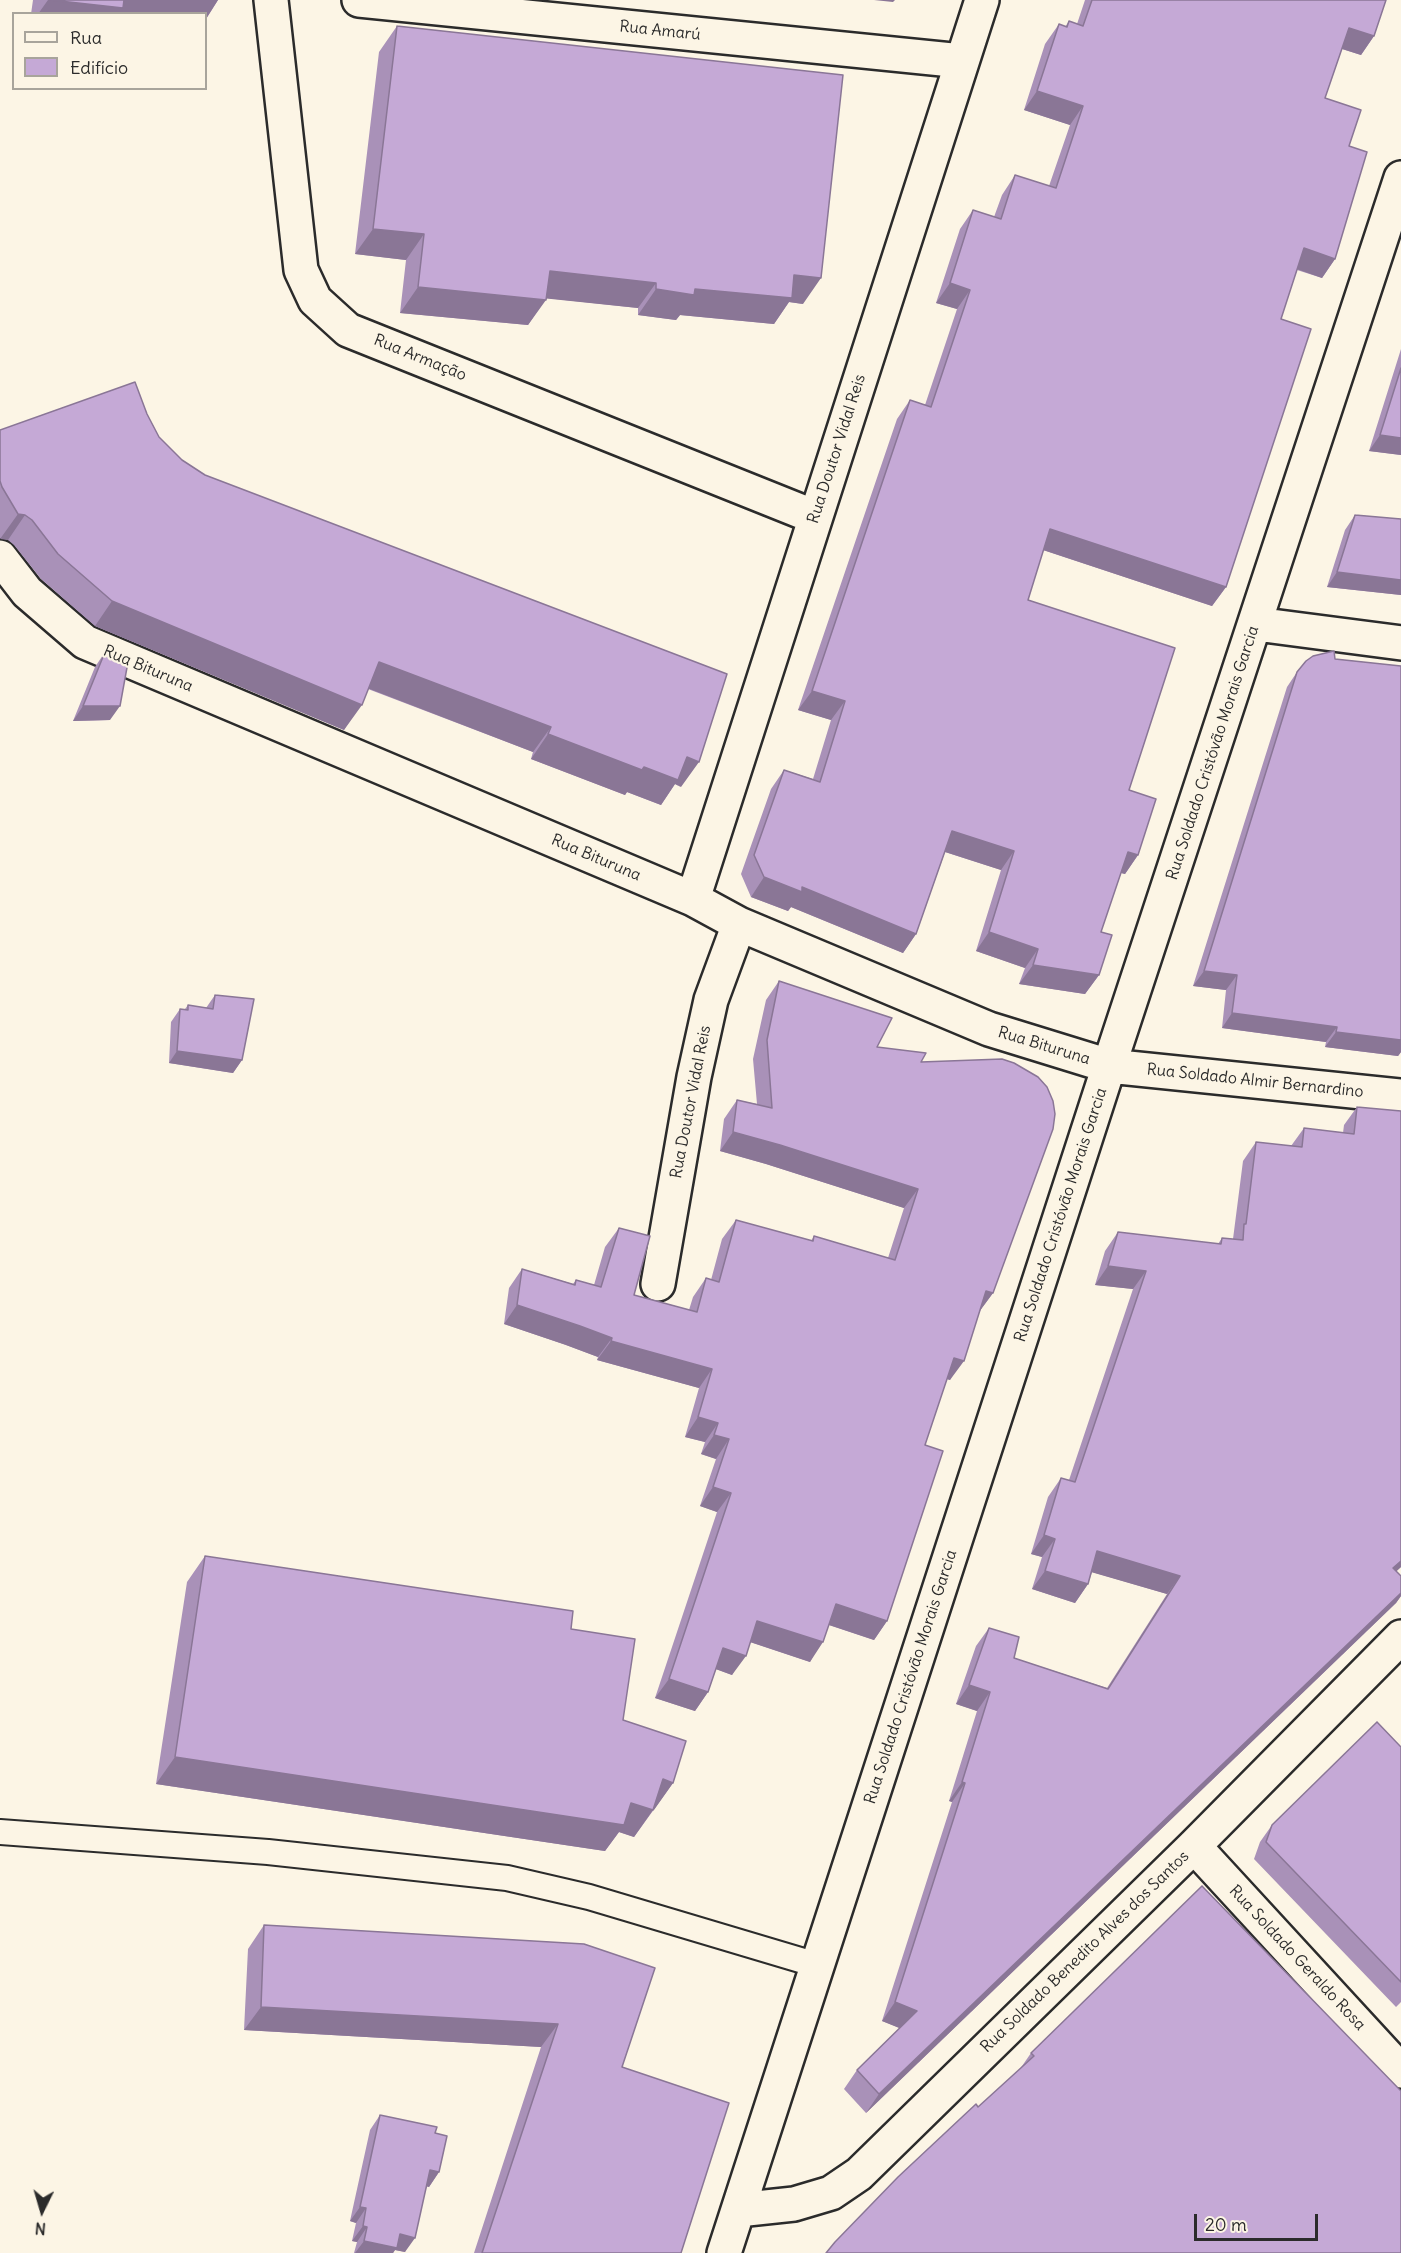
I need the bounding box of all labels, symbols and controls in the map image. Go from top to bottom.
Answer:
legend [12,12,207,90]
street label: Rua Amarú [618,17,702,45]
text: Rua [70,26,102,49]
text: Edifício [70,56,128,79]
street label: Rua Armação [371,331,469,385]
street label: Rua Doutor Vidal Reis [804,372,870,526]
street label: Rua Soldado Cristóvão Morais Garcia [1163,623,1263,883]
street label: Rua Bituruna [100,642,196,696]
street label: Rua Bituruna [548,831,644,885]
street label: Rua Bituruna [996,1023,1092,1069]
street label: Rua Doutor Vidal Reis [667,1024,715,1180]
street label: Rua Soldado Almir Bernardino [1146,1060,1364,1102]
street label: Rua Soldado Cristóvão Morais Garcia [1011,1085,1111,1345]
street label: Rua Soldado Cristóvão Morais Garcia [861,1547,961,1807]
street label: Rua Soldado Benedito Alves dos Santos [977,1847,1193,2057]
street label: Rua Soldado Geraldo Rosa [1225,1881,1369,2035]
north arrow [12,2181,72,2241]
scale bar [1197,2202,1322,2240]
text: 20 m [1205,2213,1247,2236]
text: N [34,2218,47,2239]

